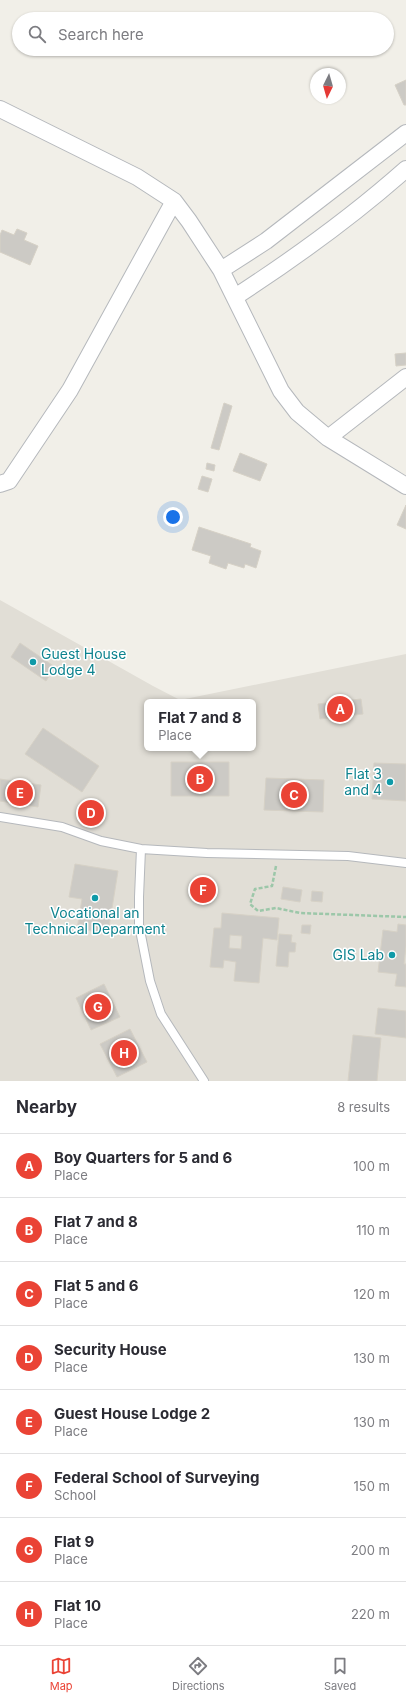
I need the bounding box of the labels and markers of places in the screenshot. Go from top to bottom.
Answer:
place label: Guest House Lodge 4 [41,645,126,678]
marker: Guest House Lodge 4 [28,657,38,667]
pin: A [327,694,353,724]
pin: B [187,764,213,794]
place label: Flat 3 and 4 [344,765,382,798]
marker: Flat 3 and 4 [385,777,395,787]
pin: E [7,778,33,808]
pin: C [281,780,307,810]
pin: D [78,798,104,828]
pin: F [190,875,216,905]
marker: Vocational an Technical Deparment [90,893,100,903]
place label: Vocational an Technical Deparment [25,904,166,937]
place label: GIS Lab [333,946,384,963]
marker: GIS Lab [387,950,397,960]
pin: G [85,992,111,1022]
pin: H [111,1038,137,1068]

